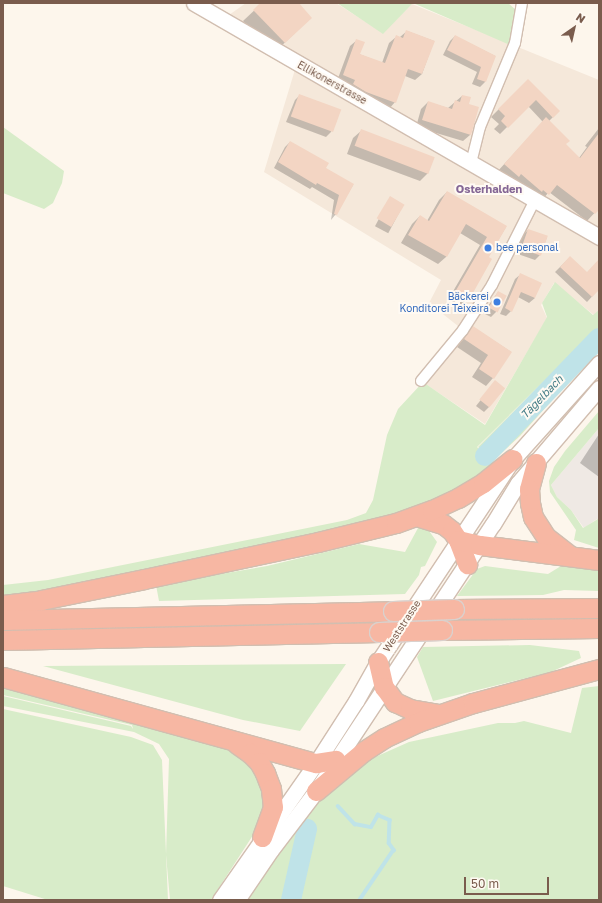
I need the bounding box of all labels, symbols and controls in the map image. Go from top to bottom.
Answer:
north arrow [554,8,594,48]
text: N [574,10,588,25]
street label: Ellikonerstrasse [295,59,369,107]
district label: Osterhalden [456,182,522,196]
place label: bee personal [496,242,558,254]
marker: bee personal [483,243,493,253]
place label: Bäckerei Konditorei Teixeira [400,290,489,314]
marker: Bäckerei Konditorei Teixeira [492,297,502,307]
water label: Tägelbach [518,373,566,421]
street label: Weststrasse [381,598,423,654]
scale bar [466,869,551,895]
text: 50 m [471,876,499,891]

